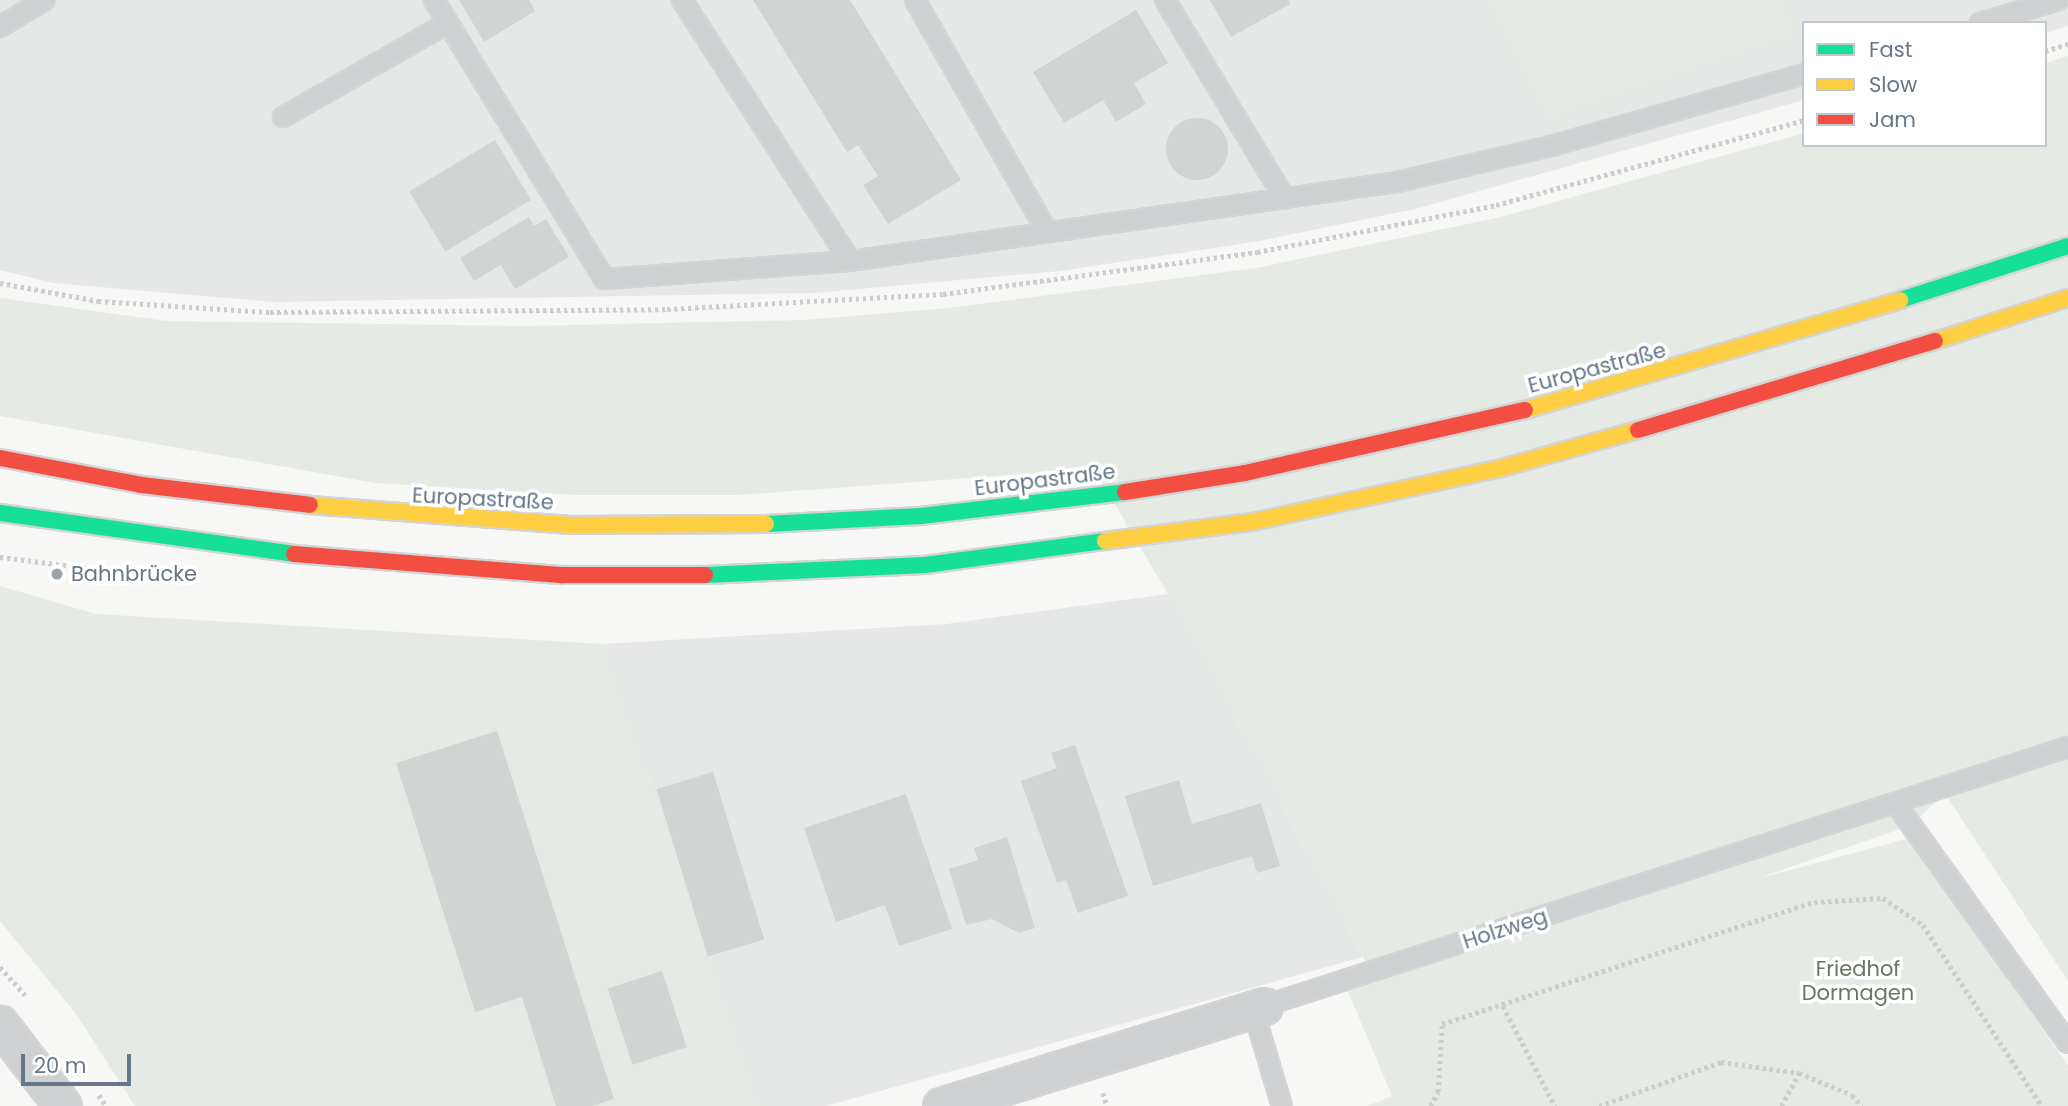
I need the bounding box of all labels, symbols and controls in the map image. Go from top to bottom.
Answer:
legend [1802,21,2047,147]
text: Fast [1869,35,1912,64]
text: Slow [1869,70,1917,99]
text: Jam [1869,105,1916,134]
street label: Europastraße [1525,337,1669,399]
street label: Europastraße [973,459,1117,501]
street label: Europastraße [412,483,554,515]
place label: Bahnbrücke [71,561,197,587]
marker: Bahnbrücke [49,566,65,582]
street label: Holzweg [1460,904,1550,954]
park label: Friedhof Dormagen [1802,956,1914,1006]
scale bar [24,1040,135,1084]
text: 20 m [34,1051,87,1080]

